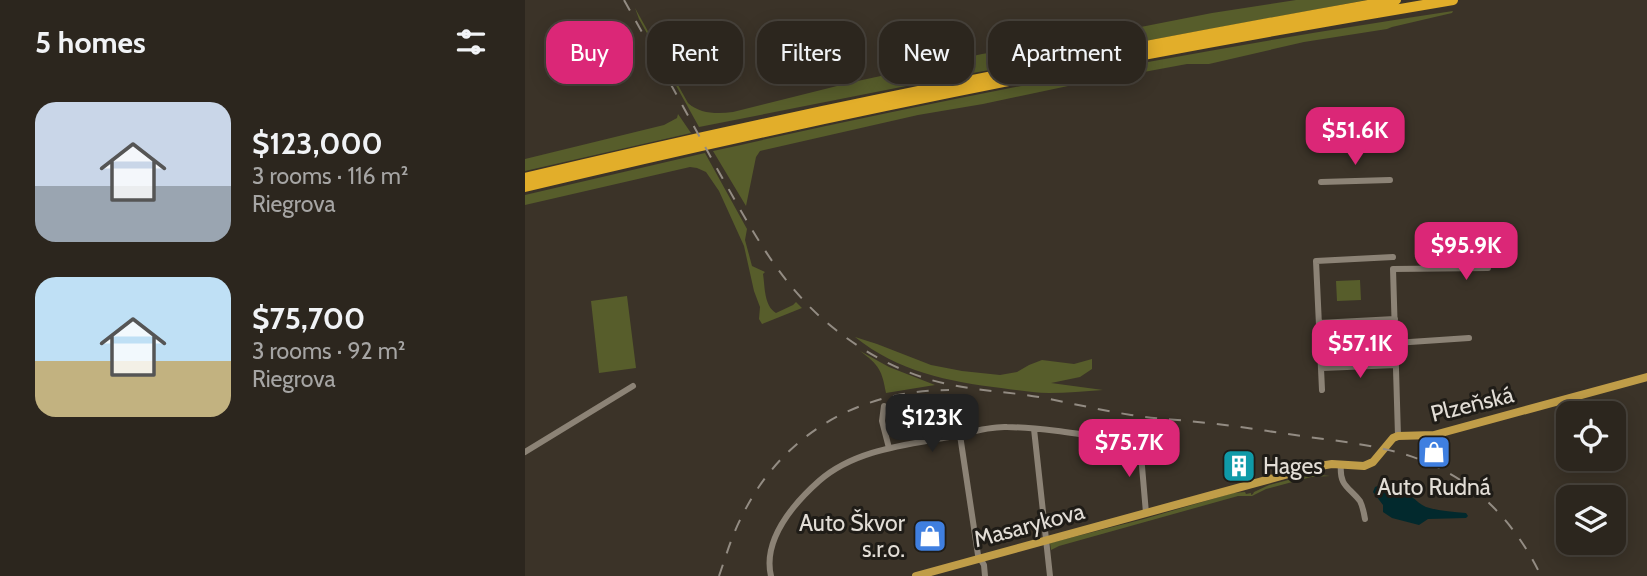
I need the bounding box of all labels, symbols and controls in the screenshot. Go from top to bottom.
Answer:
chip: Buy [546,21,633,84]
chip: Rent [647,21,743,84]
chip: Filters [757,21,865,84]
chip: New [879,21,974,84]
chip: Apartment [988,21,1146,84]
icon: filters [452,23,490,61]
text: 5 homes [35,24,146,61]
pin: $51.6K [1298,108,1412,167]
text: $51.6K [1322,116,1388,144]
text: $123,000 [252,125,383,162]
icon: home [91,130,175,214]
text: 3 rooms · 116 m² [252,162,408,190]
text: Riegrova [252,190,335,218]
pin: $95.9K [1409,222,1523,282]
text: $95.9K [1431,231,1501,259]
text: $75,700 [252,300,365,337]
icon: home [91,305,175,389]
pin: $57.1K [1303,320,1417,380]
text: $57.1K [1328,329,1392,357]
text: 3 rooms · 92 m² [252,337,406,365]
text: Riegrova [252,365,335,393]
street label: Plzeňská [1428,380,1516,428]
pin: $123K [883,394,981,454]
map controls [1556,401,1626,555]
button: locate [1556,401,1626,471]
text: $123K [902,403,962,431]
pin: $75.7K [1072,420,1186,479]
text: $75.7K [1095,428,1163,456]
shop icon: Auto Rudná [1415,433,1453,471]
building icon: Hages [1220,447,1258,485]
place label: Hages [1263,452,1323,480]
place label: Auto Rudná [1377,473,1491,501]
button: layers [1556,485,1626,555]
street label: Masarykova [971,497,1087,553]
place label: Auto Škvor s.r.o. [799,508,906,563]
shop icon: Auto Škvor s.r.o. [911,517,949,555]

